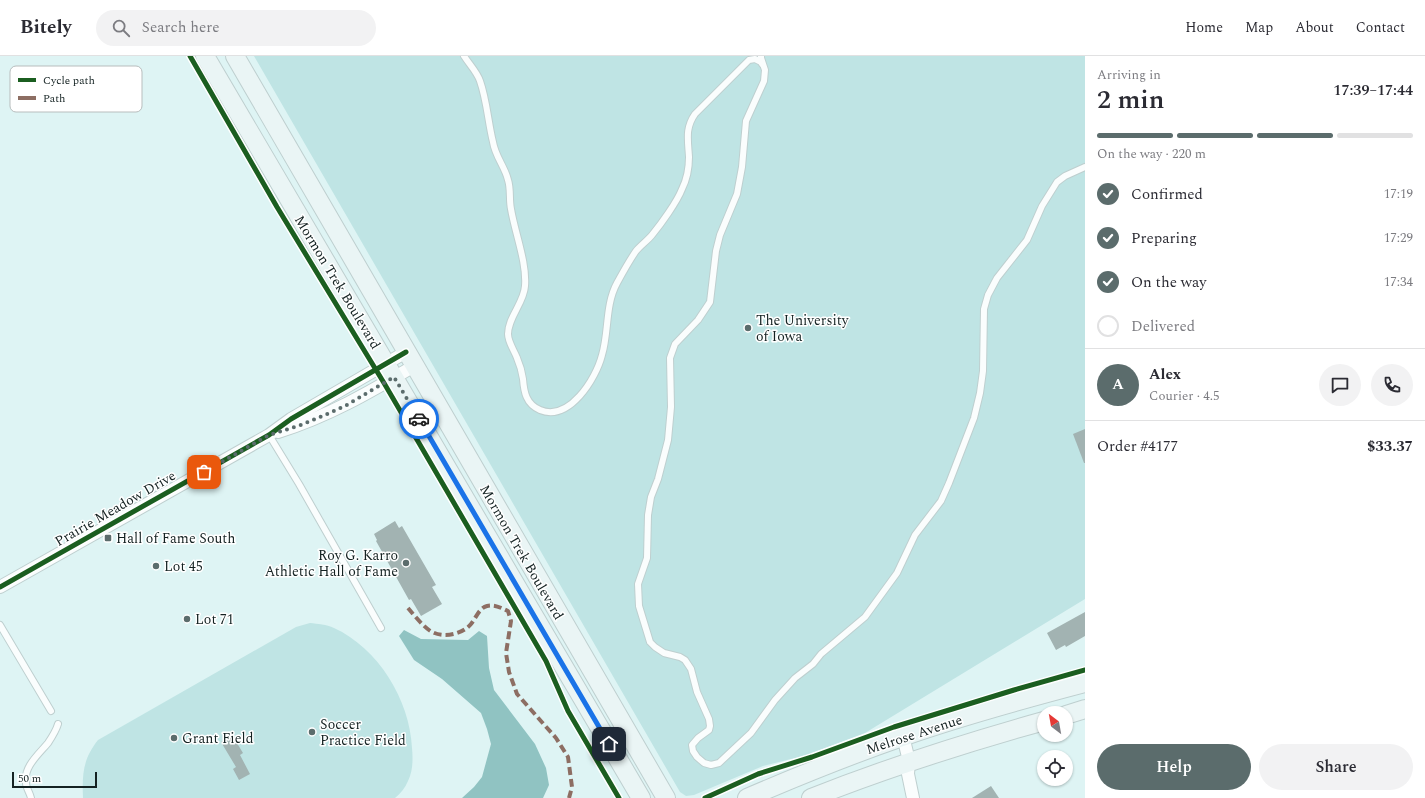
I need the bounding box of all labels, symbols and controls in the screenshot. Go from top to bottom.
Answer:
search box [96,10,376,46]
text: Bitely [20,13,72,42]
text: Search here [142,16,219,39]
icon: search [110,17,132,39]
text: Home [1185,17,1223,38]
text: Map [1245,17,1273,38]
text: About [1295,17,1334,38]
text: Contact [1356,17,1405,38]
text: Arriving in [1097,65,1161,85]
legend [10,66,142,112]
text: Cycle path [43,72,95,89]
text: 17:39–17:44 [1333,79,1413,102]
text: 2 min [1097,80,1164,120]
text: Path [43,90,65,107]
text: On the way · 220 m [1097,144,1206,164]
icon: check [1097,183,1119,205]
text: Confirmed [1131,183,1203,206]
text: 17:19 [1384,184,1413,204]
street label: Mormon Trek Boulevard [289,211,386,353]
icon: check [1097,227,1119,249]
text: Preparing [1131,227,1197,250]
text: 17:29 [1384,228,1413,248]
icon: check [1097,271,1119,293]
text: On the way [1131,271,1206,294]
text: 17:34 [1384,272,1413,292]
place label: The University of Iowa [756,310,850,347]
text: Delivered [1131,315,1195,338]
marker: The University of Iowa [743,323,753,333]
text: Alex [1149,363,1181,386]
button: chat [1319,364,1361,406]
button: phone [1371,364,1413,406]
text: A [1112,373,1124,396]
text: Courier · 4.5 [1149,386,1219,406]
courier [399,399,439,439]
icon: car [408,408,430,430]
text: Order #4177 [1097,435,1178,458]
text: $33.37 [1367,435,1413,458]
pin [187,455,221,489]
icon: bag [193,461,215,483]
street label: Prairie Meadow Drive [51,465,180,552]
street label: Mormon Trek Boulevard [474,481,569,624]
place label: Hall of Fame South [116,528,235,549]
marker: Hall of Fame South [103,533,113,543]
place label: Roy G. Karro Athletic Hall of Fame [265,545,398,582]
place label: Lot 45 [164,556,203,577]
marker: Roy G. Karro Athletic Hall of Fame [401,558,411,568]
marker: Lot 45 [151,561,161,571]
place label: Lot 71 [195,609,234,630]
marker: Lot 71 [182,614,192,624]
north arrow [1037,706,1073,742]
map controls [1037,706,1073,786]
street label: Melrose Avenue [863,709,965,760]
place label: Soccer Practice Field [320,714,406,751]
marker: Soccer Practice Field [307,727,317,737]
pin [592,727,626,761]
place label: Grant Field [182,728,254,749]
marker: Grant Field [169,733,179,743]
icon: home [598,733,620,755]
button: Help [1097,744,1251,790]
button: Share [1259,744,1413,790]
button: locate [1037,750,1073,786]
scale bar [12,770,97,789]
text: 50 m [18,770,41,787]

